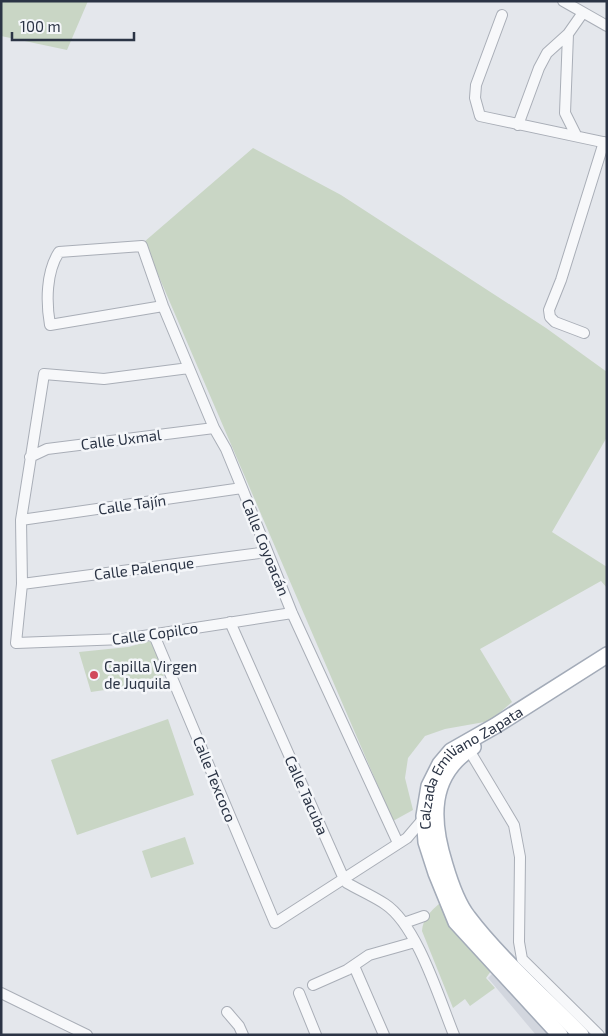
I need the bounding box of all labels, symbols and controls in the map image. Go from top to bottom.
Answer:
scale bar [12,10,135,42]
text: 100 m [20,17,61,35]
street label: Calle Uxmal [80,425,163,453]
street label: Calle Tajín [97,490,167,519]
street label: Calle Coyoacán [238,496,294,598]
street label: Calle Palenque [93,553,195,583]
street label: Calle Copilco [111,618,199,648]
place label: Capilla Virgen de Juquila [104,657,197,692]
marker: Capilla Virgen de Juquila [88,669,100,681]
street label: Calzada Emiliano Zapata [415,702,526,831]
street label: Calle Texcoco [190,733,240,825]
street label: Calle Tacuba [281,753,333,837]

